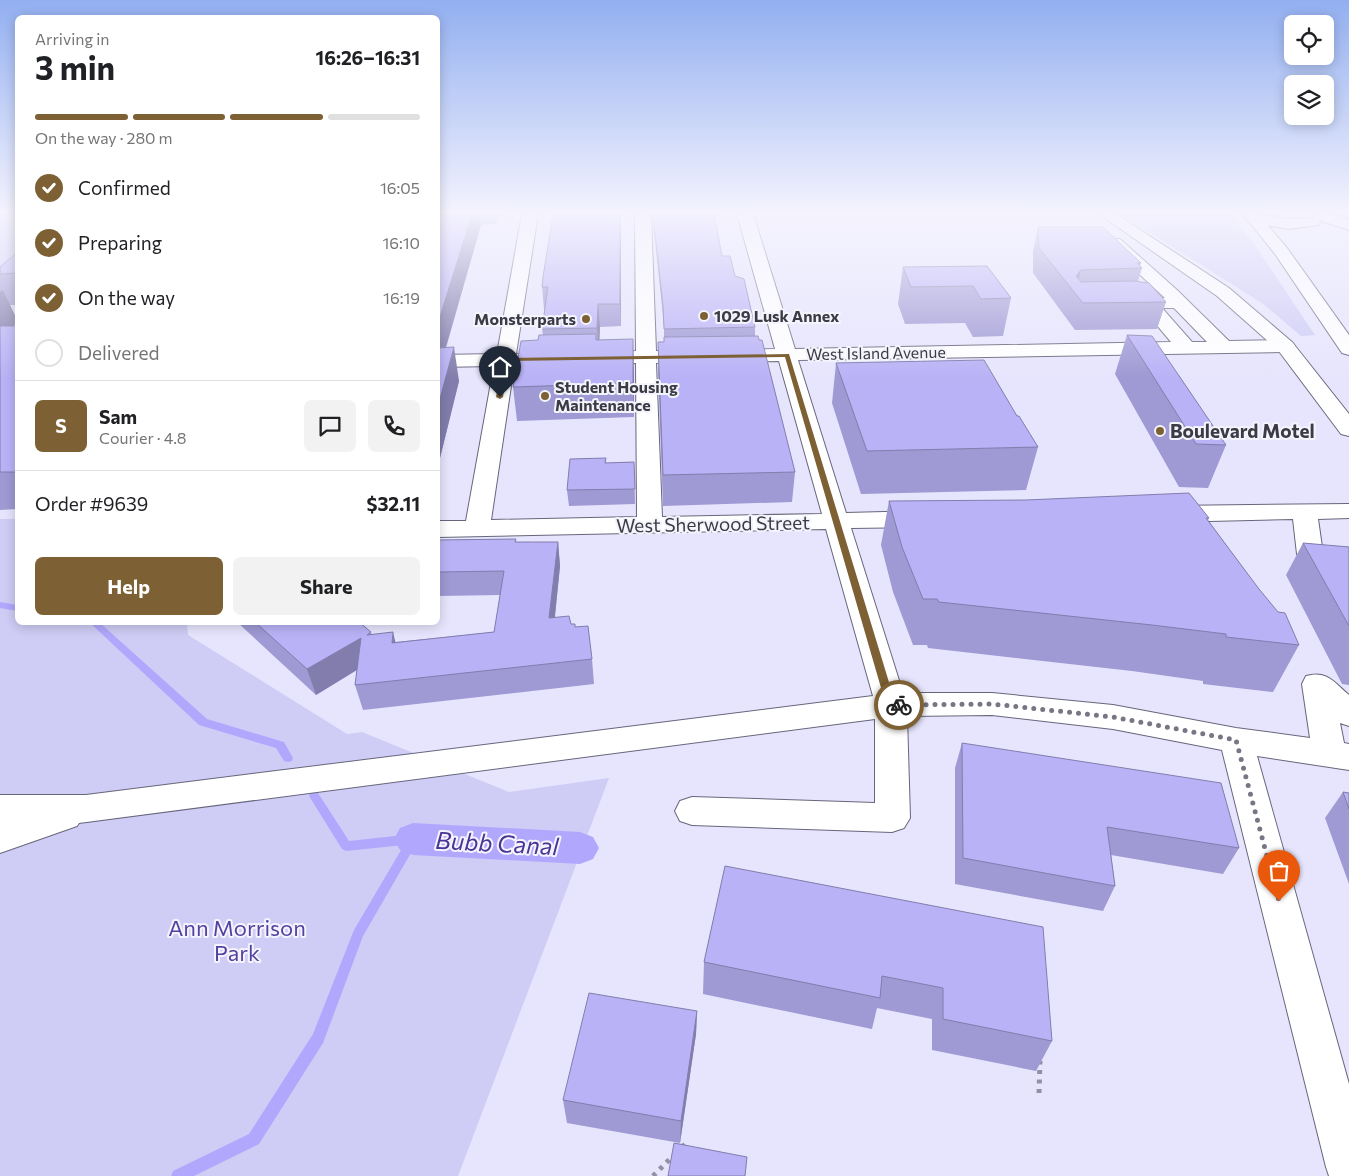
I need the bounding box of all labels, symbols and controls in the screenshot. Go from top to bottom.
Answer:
map controls [1284,15,1334,125]
button: locate [1284,15,1334,65]
text: Arriving in [35,29,109,48]
text: 16:26–16:31 [316,46,420,69]
text: 3 min [35,47,115,87]
button: layers [1284,75,1334,125]
text: On the way · 280 m [35,128,173,147]
icon: check [35,174,63,202]
text: Confirmed [78,176,171,199]
text: 16:05 [380,178,420,197]
icon: check [35,229,63,257]
text: Preparing [78,231,162,254]
text: 16:10 [382,233,420,252]
icon: check [35,284,63,312]
text: On the way [78,286,175,309]
text: 16:19 [383,288,420,307]
place label: 1029 Lusk Annex [714,306,839,325]
place label: Monsterparts [474,309,576,328]
marker: 1029 Lusk Annex [698,310,710,322]
marker: Monsterparts [580,313,592,325]
text: Delivered [78,341,159,364]
street label: West Island Avenue [806,342,946,363]
pin [479,346,521,397]
icon: home [486,353,514,381]
place label: Student Housing Maintenance [555,377,678,414]
marker: Student Housing Maintenance [539,390,551,402]
button: chat [304,400,356,452]
button: phone [368,400,420,452]
text: Sam [99,405,137,428]
text: S [55,414,67,437]
place label: Boulevard Motel [1170,419,1315,442]
marker: Boulevard Motel [1154,425,1166,437]
text: Courier · 4.8 [99,428,186,447]
text: Order #9639 [35,492,148,515]
text: $32.11 [367,492,420,515]
street label: West Sherwood Street [616,510,810,537]
button: Help [35,557,223,615]
button: Share [233,557,420,615]
courier [874,680,924,730]
icon: bike [885,691,913,719]
water label: Bubb Canal [435,825,560,860]
pin [1258,850,1300,901]
icon: bag [1265,857,1293,885]
park label: Ann Morrison Park [168,914,306,966]

